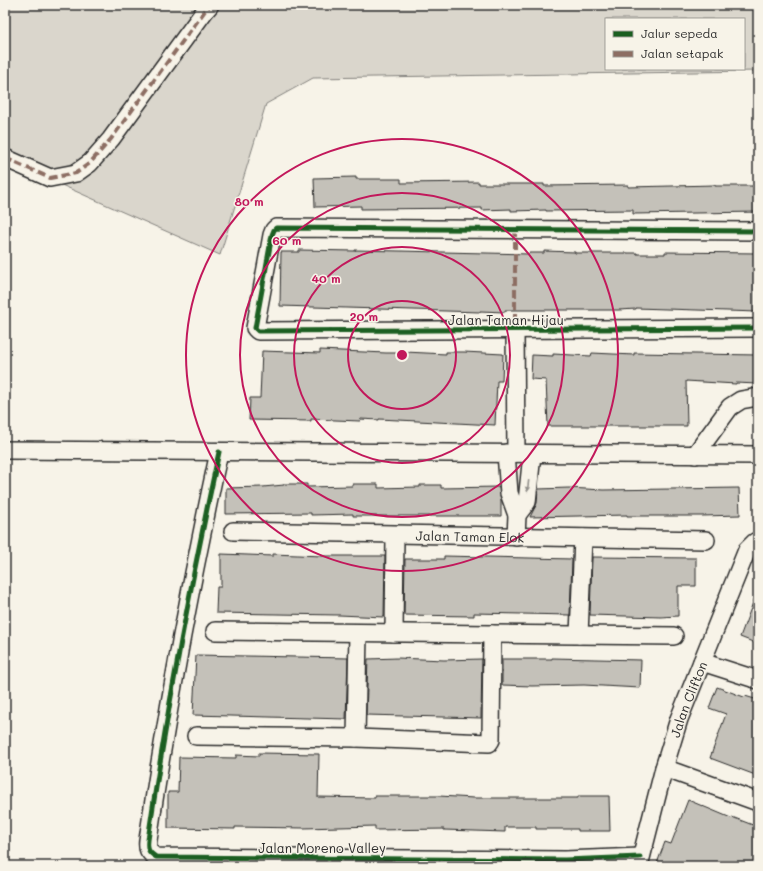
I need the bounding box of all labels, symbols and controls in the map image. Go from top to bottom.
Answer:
legend [605,18,745,70]
text: Jalur sepeda [641,25,718,41]
text: Jalan setapak [641,45,723,61]
text: 80 m [234,193,264,209]
text: 60 m [273,232,301,248]
text: 40 m [311,270,341,286]
text: 20 m [350,308,378,324]
street label: Jalan Taman Hijau [448,311,564,328]
centre of rings [395,348,409,362]
one-way arrow [525,480,532,492]
street label: Jalan Taman Elok [416,526,524,545]
street label: Jalan Clifton [665,659,710,739]
street label: Jalan Moreno Valley [258,839,386,856]

